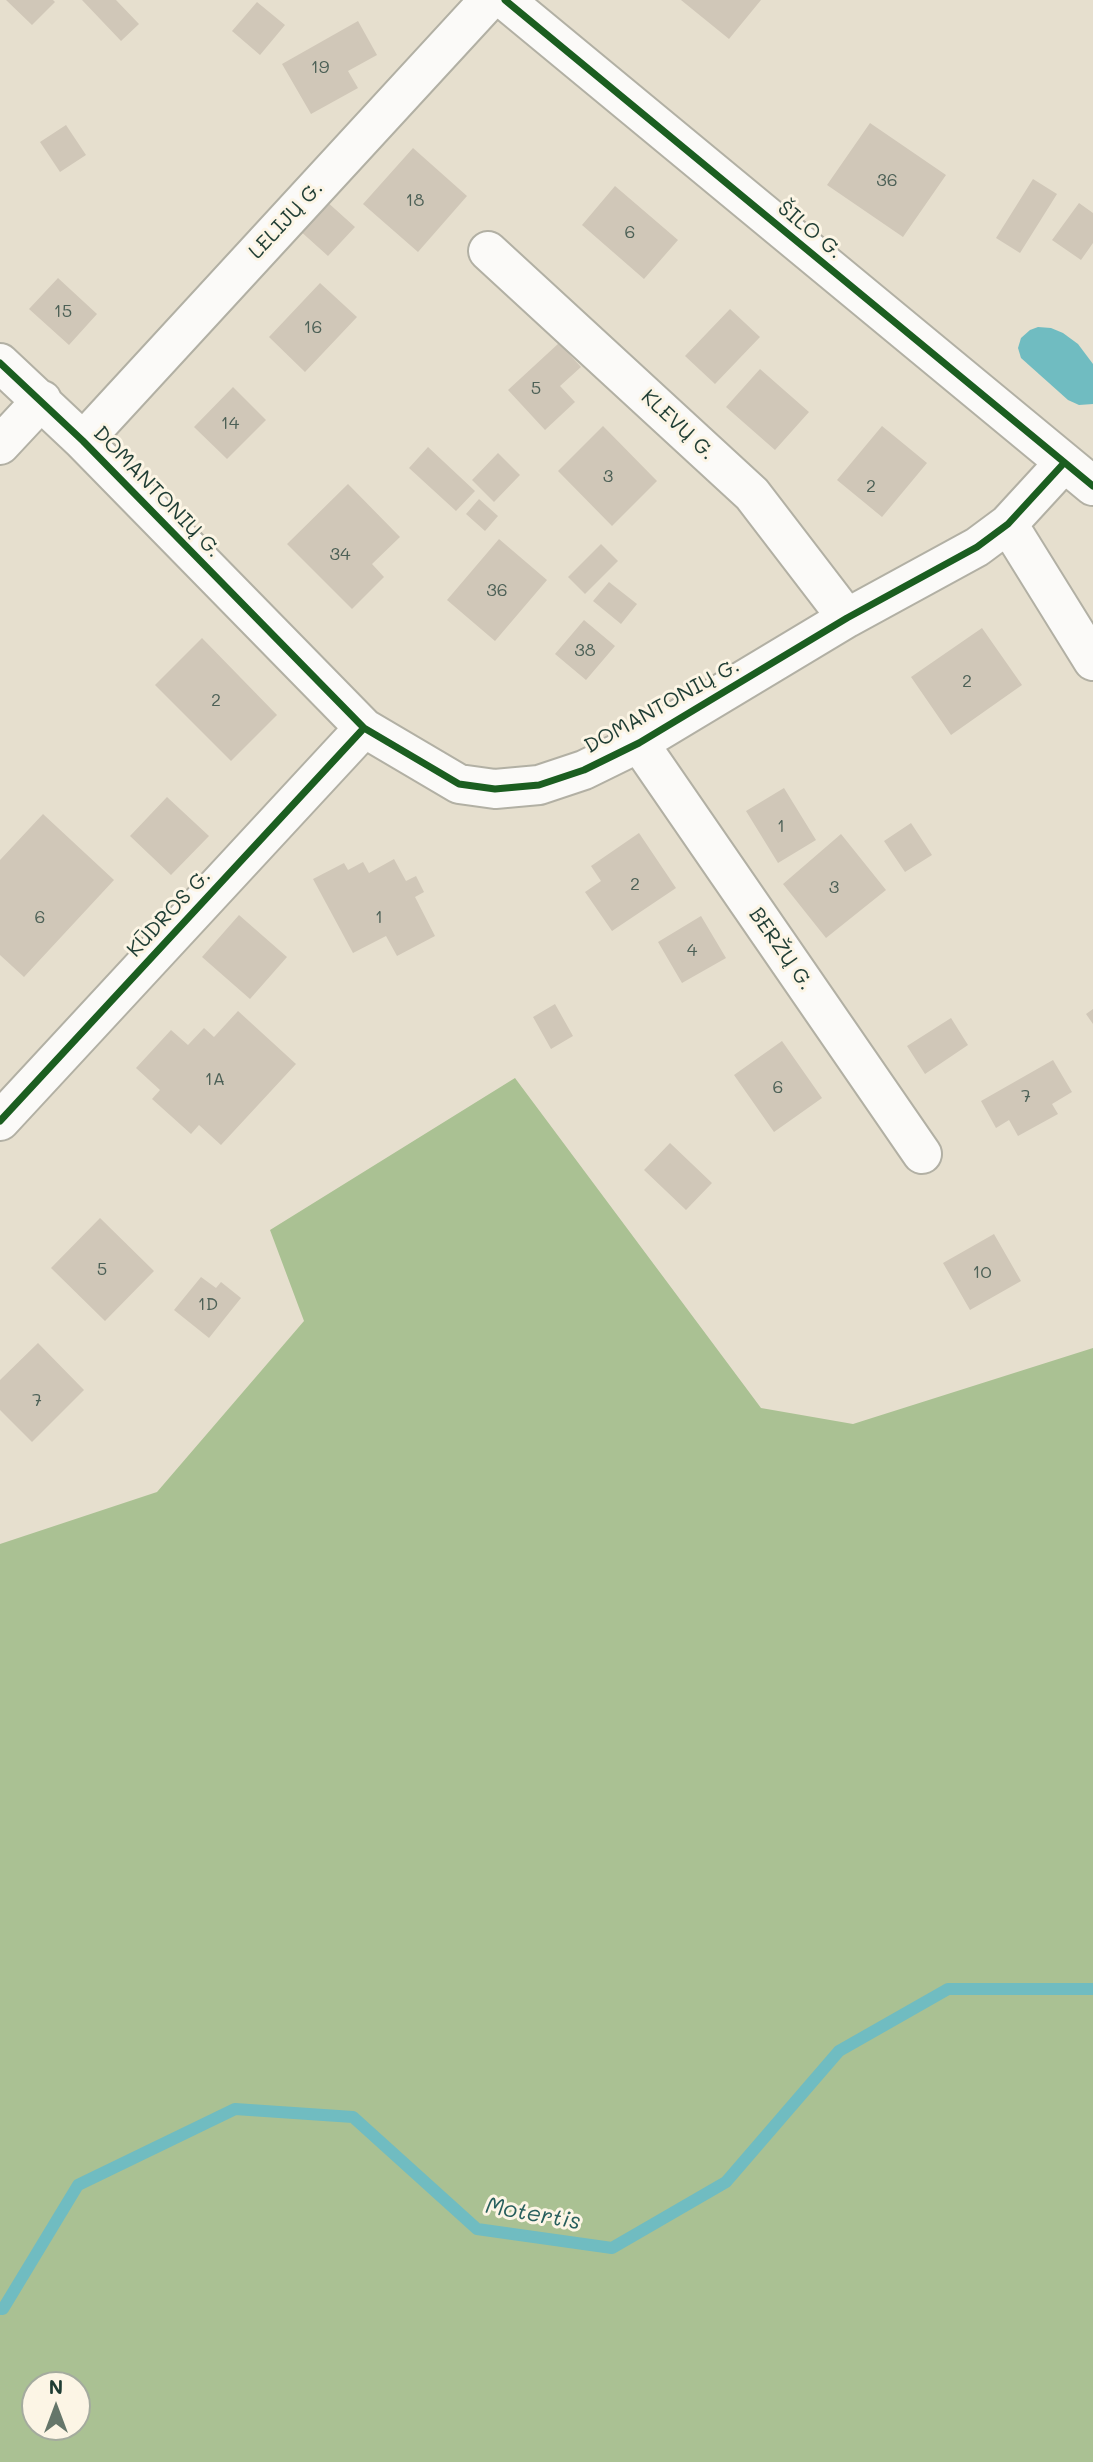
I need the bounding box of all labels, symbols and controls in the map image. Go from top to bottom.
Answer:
house number: 19 [311,56,329,78]
house number: 36 [876,169,898,191]
street label: LELIJŲ G. [244,176,328,264]
house number: 18 [406,189,424,211]
street label: ŠILO G. [772,196,848,264]
house number: 6 [625,221,635,243]
house number: 15 [54,300,72,322]
house number: 16 [304,316,322,338]
house number: 5 [531,377,541,399]
street label: KLEVŲ G. [636,384,720,466]
house number: 14 [221,412,239,434]
street label: DOMANTONIŲ G. [88,421,226,563]
house number: 3 [603,465,613,487]
house number: 2 [866,475,876,497]
house number: 34 [329,543,351,565]
house number: 36 [486,579,508,601]
house number: 38 [574,639,596,661]
street label: DOMANTONIŲ G. [580,653,744,759]
house number: 2 [962,670,972,692]
house number: 2 [211,689,221,711]
house number: 1 [777,815,785,837]
street label: KŪDROS G. [122,864,216,962]
house number: 2 [630,873,640,895]
house number: 3 [829,876,839,898]
street label: BERŽŲ G. [743,903,819,995]
house number: 6 [35,906,45,928]
house number: 1 [375,906,383,928]
house number: 4 [687,939,697,961]
house number: 1A [205,1068,225,1090]
house number: 6 [773,1076,783,1098]
house number: 7 [1021,1085,1031,1107]
house number: 5 [97,1258,107,1280]
house number: 10 [972,1261,992,1283]
house number: 1D [198,1293,218,1315]
house number: 7 [32,1389,42,1411]
water label: Motertis [483,2192,583,2236]
north arrow [21,2371,91,2441]
text: N [49,2374,63,2399]

